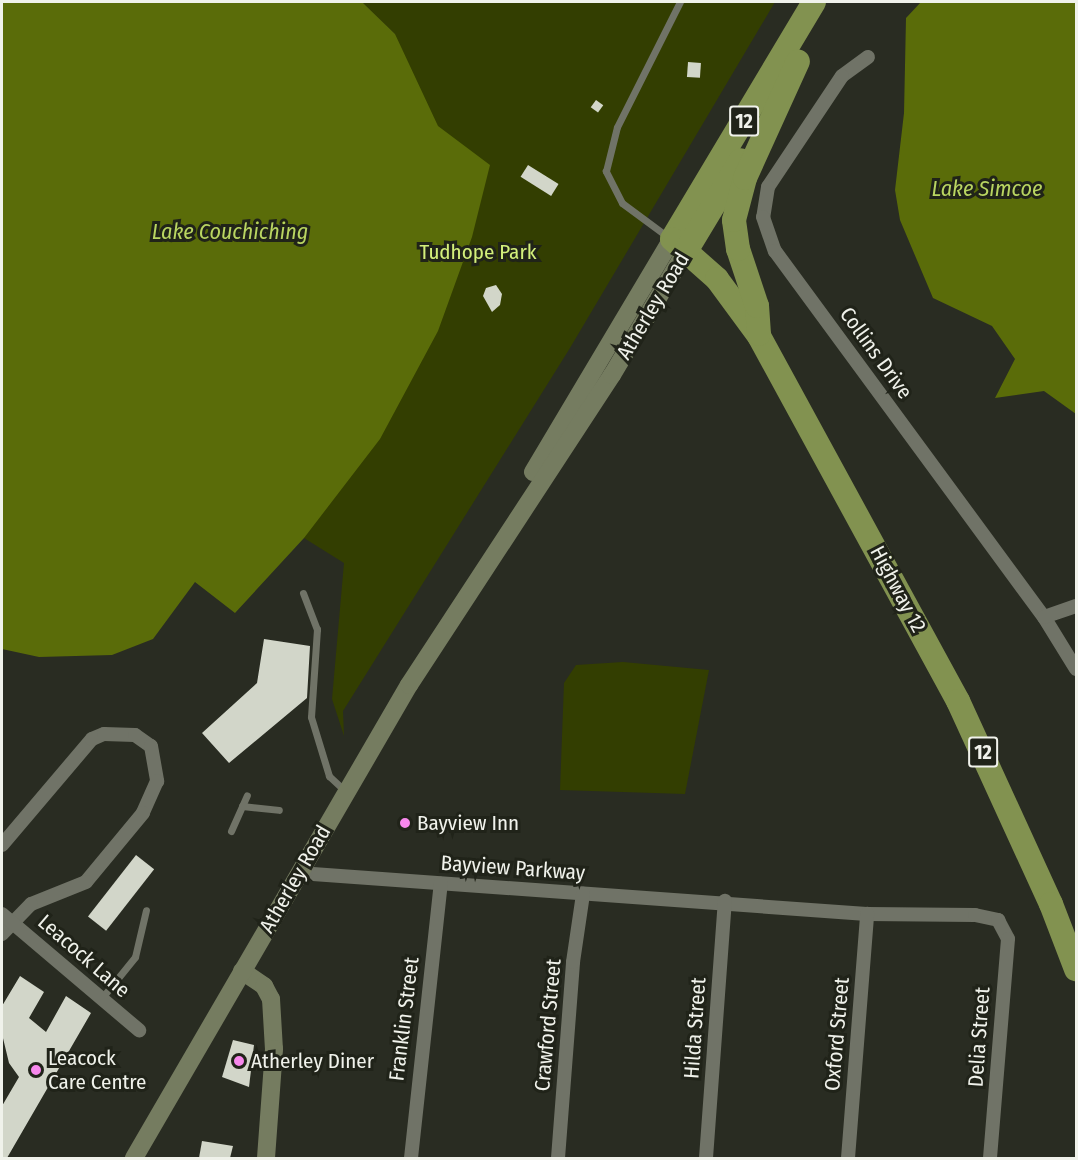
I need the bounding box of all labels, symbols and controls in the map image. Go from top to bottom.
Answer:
road number: 12 [729,104,759,138]
water label: Lake Simcoe [931,176,1043,202]
water label: Lake Couchiching [152,219,308,245]
park label: Tudhope Park [419,239,537,265]
street label: Atherley Road [611,248,695,364]
street label: Collins Drive [834,302,918,404]
street label: Highway 12 [865,542,931,636]
road number: 12 [968,735,998,769]
place label: Bayview Inn [417,810,519,836]
marker: Bayview Inn [398,816,412,830]
street label: Atherley Road [254,821,336,937]
street label: Bayview Parkway [440,850,586,886]
street label: Leacock Lane [33,909,135,1003]
street label: Franklin Street [384,956,424,1082]
street label: Crawford Street [530,958,566,1092]
street label: Hilda Street [679,976,711,1080]
street label: Oxford Street [819,976,855,1092]
street label: Delia Street [963,986,995,1088]
place label: Leacock Care Centre [48,1045,146,1095]
place label: Atherley Diner [251,1048,374,1074]
marker: Atherley Diner [232,1054,246,1068]
marker: Leacock Care Centre [29,1063,43,1077]

